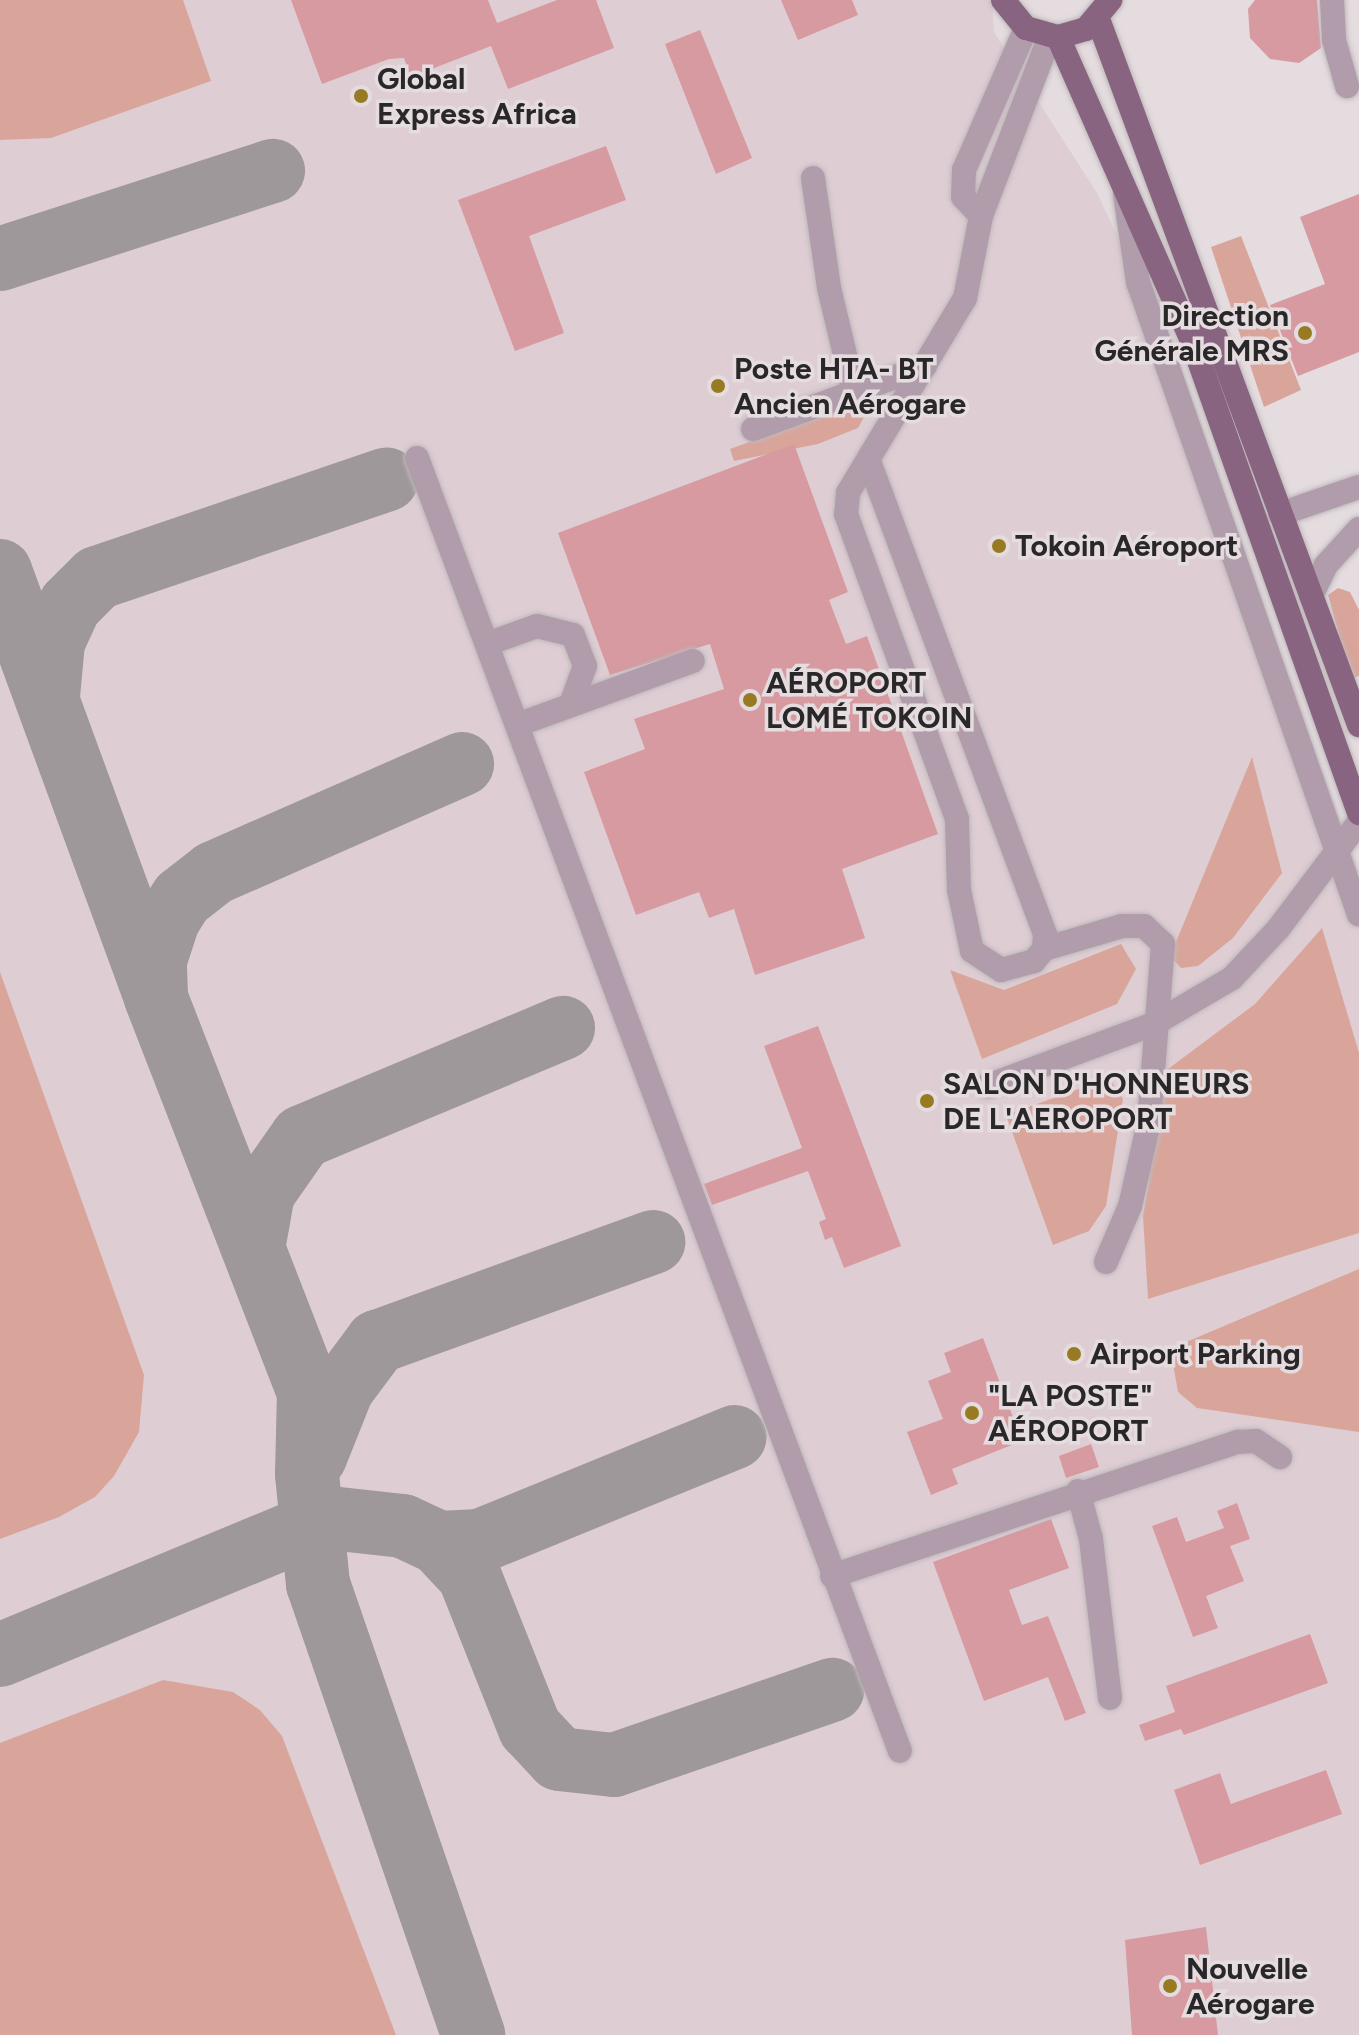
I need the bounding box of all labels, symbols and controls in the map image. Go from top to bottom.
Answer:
place label: Global Express Africa [377,61,577,132]
marker: Global Express Africa [352,87,370,105]
place label: Direction Générale MRS [1094,298,1289,368]
marker: Direction Générale MRS [1296,324,1314,342]
place label: Poste HTA- BT Ancien Aérogare [734,351,966,422]
marker: Poste HTA- BT Ancien Aérogare [709,377,727,395]
place label: Tokoin Aéroport [1015,528,1238,564]
marker: Tokoin Aéroport [990,537,1008,555]
place label: AÉROPORT LOMÉ TOKOIN [766,665,972,736]
marker: AÉROPORT LOMÉ TOKOIN [741,691,759,709]
place label: SALON D'HONNEURS DE L'AEROPORT [943,1066,1249,1136]
marker: SALON D'HONNEURS DE L'AEROPORT [918,1092,936,1110]
place label: Airport Parking [1090,1336,1301,1372]
marker: Airport Parking [1065,1345,1083,1363]
place label: "LA POSTE" AÉROPORT [988,1378,1152,1448]
marker: "LA POSTE" AÉROPORT [963,1404,981,1422]
place label: Nouvelle Aérogare [1186,1951,1315,2022]
marker: Nouvelle Aérogare [1161,1977,1179,1995]

